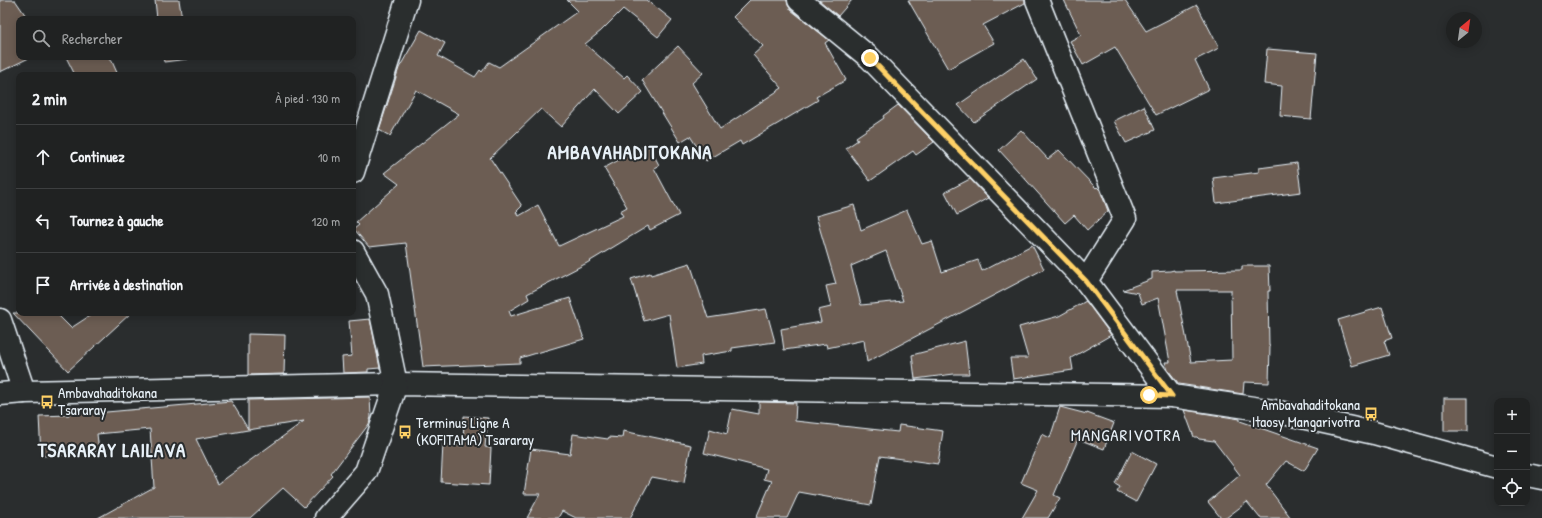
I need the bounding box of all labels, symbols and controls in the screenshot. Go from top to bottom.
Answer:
north arrow [1446,12,1482,48]
search box [16,16,356,60]
icon: search [30,27,52,49]
text: Rechercher [62,28,123,49]
route end [861,49,879,67]
text: 2 min [32,87,67,110]
text: À pied · 130 m [275,89,340,107]
district label: AMBAVAHADITOKANA [547,139,713,165]
icon: ahead [32,146,54,168]
text: Continuez [70,146,125,167]
text: 10 m [318,148,340,166]
icon: left [32,210,54,232]
text: Tournez à gauche [70,210,163,231]
text: 120 m [312,212,340,230]
icon: arrive [32,274,54,296]
text: Arrivée à destination [70,274,183,295]
place label: Ambavahaditokana Tsararay [58,382,157,420]
route start [1140,386,1158,404]
bus stop icon: Ambavahaditokana Tsararay [39,394,55,410]
place label: Ambavahaditokana Itaosy Mangarivotra [1252,394,1360,432]
map controls [1494,398,1530,506]
button: + [1494,398,1530,434]
bus stop icon: Ambavahaditokana Itaosy Mangarivotra [1363,406,1379,422]
place label: Terminus Ligne A (KOFITAMA) Tsararay [416,412,534,450]
district label: MANGARIVOTRA [1071,423,1181,446]
bus stop icon: Terminus Ligne A (KOFITAMA) Tsararay [397,424,413,440]
button: − [1494,434,1530,470]
district label: TSARARAY LAILAVA [37,437,186,463]
button: locate [1494,470,1530,506]

